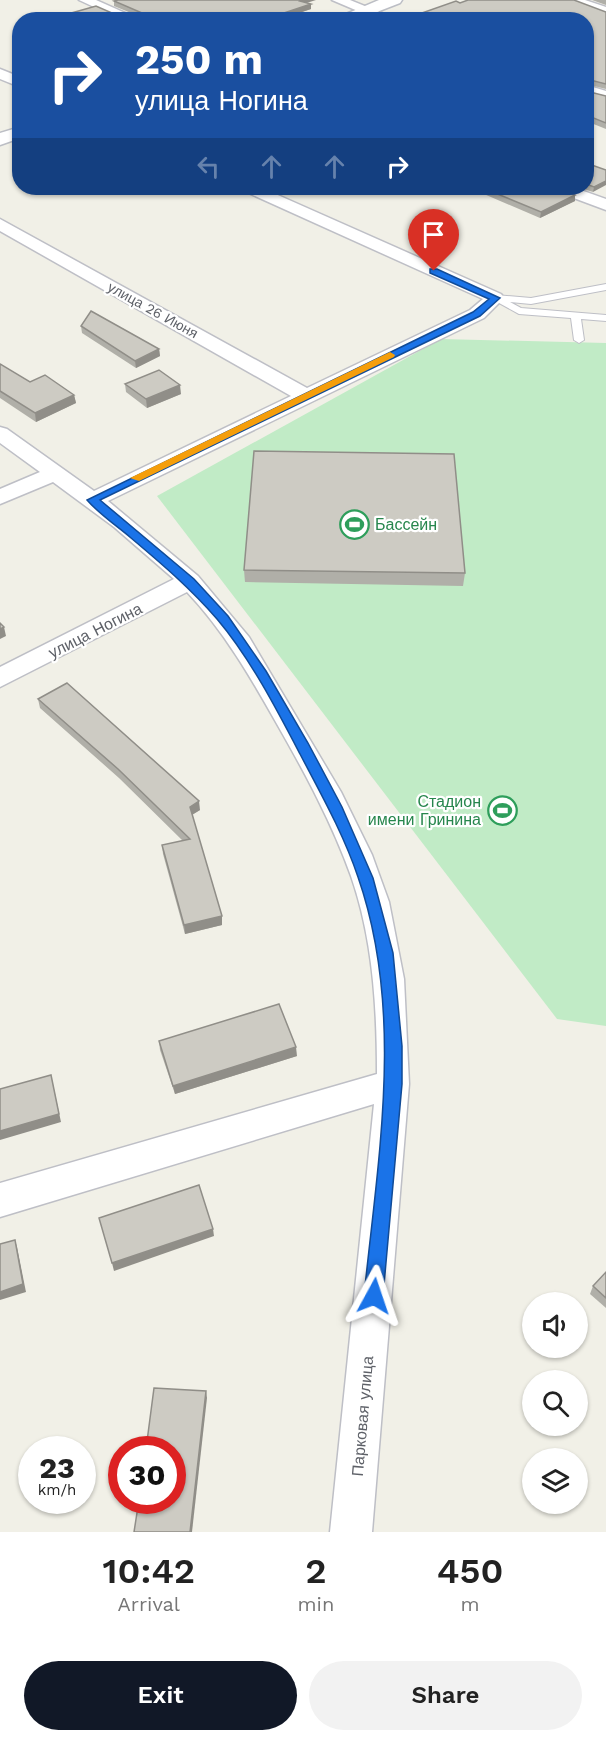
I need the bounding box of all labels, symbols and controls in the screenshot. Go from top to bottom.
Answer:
text: 250 m [135,35,263,84]
icon: right [36,36,114,114]
text: улица Ногина [135,85,308,117]
icon: left [192,150,225,183]
icon: ahead [255,150,288,183]
icon: ahead [318,150,351,183]
icon: right [381,150,414,183]
pin [408,209,459,271]
icon: arrive [417,218,450,251]
street label: улица 26 Июня [105,279,201,341]
sports icon: Бассейн [338,508,370,540]
place label: Бассейн [375,515,437,534]
street label: улица Ногина [45,599,145,662]
place label: Стадион имени Гринина [368,792,481,829]
sports icon: Стадион имени Гринина [486,794,518,826]
position arrow [342,1264,406,1328]
map controls [522,1292,588,1514]
button: sound [522,1292,588,1358]
street label: Парковая улица [348,1355,377,1477]
button: search [522,1370,588,1436]
speed limit sign: 30 [108,1436,186,1514]
button: layers [522,1448,588,1514]
text: 23 [39,1450,75,1485]
text: km/h [38,1481,76,1499]
text: 10:42 [103,1550,195,1592]
text: 2 [305,1550,327,1592]
text: 450 [437,1550,503,1592]
text: Arrival [118,1592,180,1616]
text: min [298,1592,334,1616]
text: m [461,1592,480,1616]
button: Exit [24,1661,297,1730]
button: Share [309,1661,582,1730]

